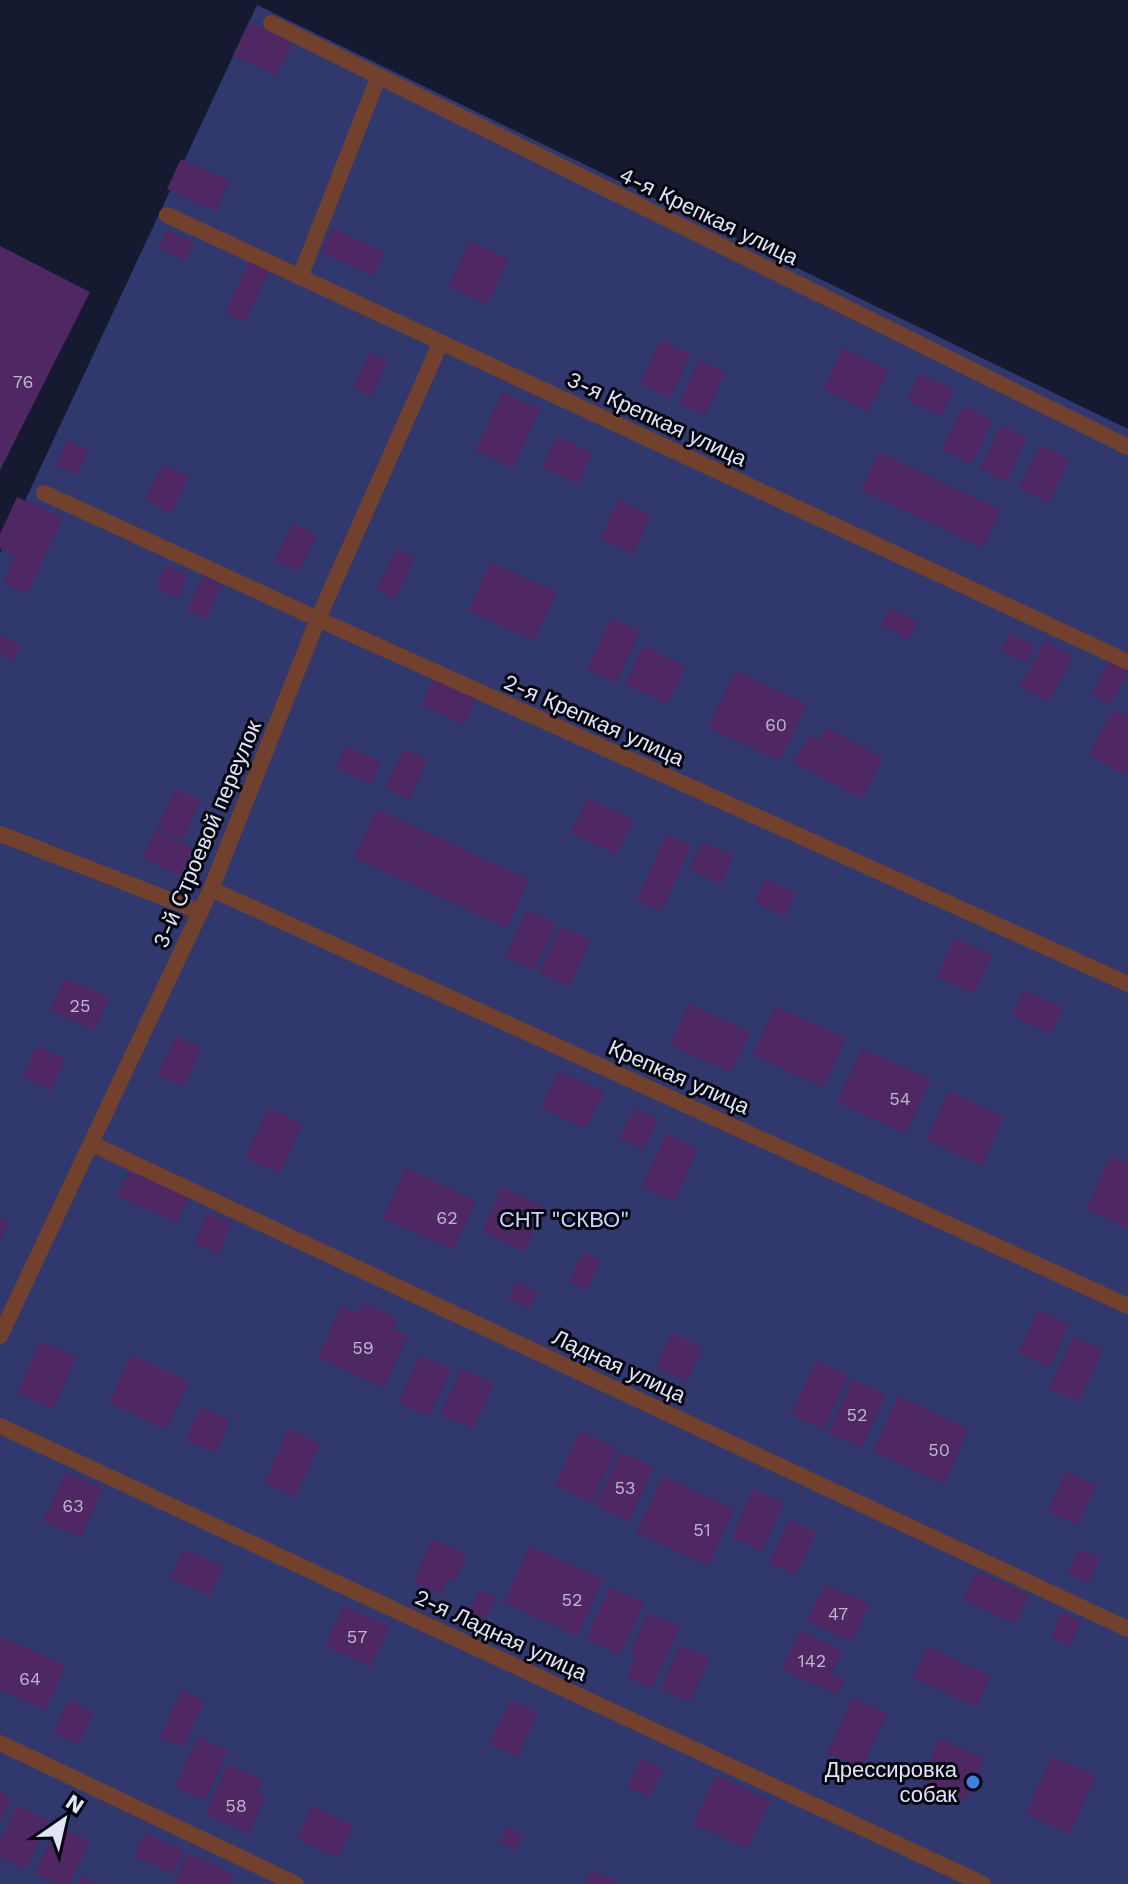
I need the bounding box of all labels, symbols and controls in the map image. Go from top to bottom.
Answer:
street label: 4-я Крепкая улица [616,162,803,270]
street label: 3-я Крепкая улица [563,366,751,472]
house number: 76 [13,371,33,392]
street label: 2-я Крепкая улица [500,669,689,771]
house number: 60 [765,714,787,735]
street label: 3-й Строевой переулок [148,717,266,951]
house number: 25 [70,995,90,1016]
street label: Крепкая улица [605,1035,754,1120]
house number: 54 [889,1088,911,1109]
house number: 62 [436,1207,458,1228]
park label: СНТ "СКВО" [499,1207,629,1232]
street label: Ладная улица [549,1324,690,1408]
house number: 59 [352,1337,374,1358]
house number: 52 [847,1404,867,1425]
house number: 50 [928,1439,950,1460]
house number: 53 [615,1477,635,1498]
house number: 63 [62,1495,84,1516]
house number: 51 [693,1519,711,1540]
street label: 2-я Ладная улица [411,1584,592,1686]
house number: 52 [562,1589,582,1610]
house number: 47 [828,1603,848,1624]
house number: 57 [347,1626,367,1647]
house number: 142 [798,1650,826,1671]
house number: 64 [19,1668,41,1689]
place label: Дрессировка собак [825,1757,958,1807]
marker: Дрессировка собак [964,1773,982,1791]
north arrow [24,1780,104,1860]
text: N [61,1789,89,1819]
house number: 58 [225,1795,247,1816]

